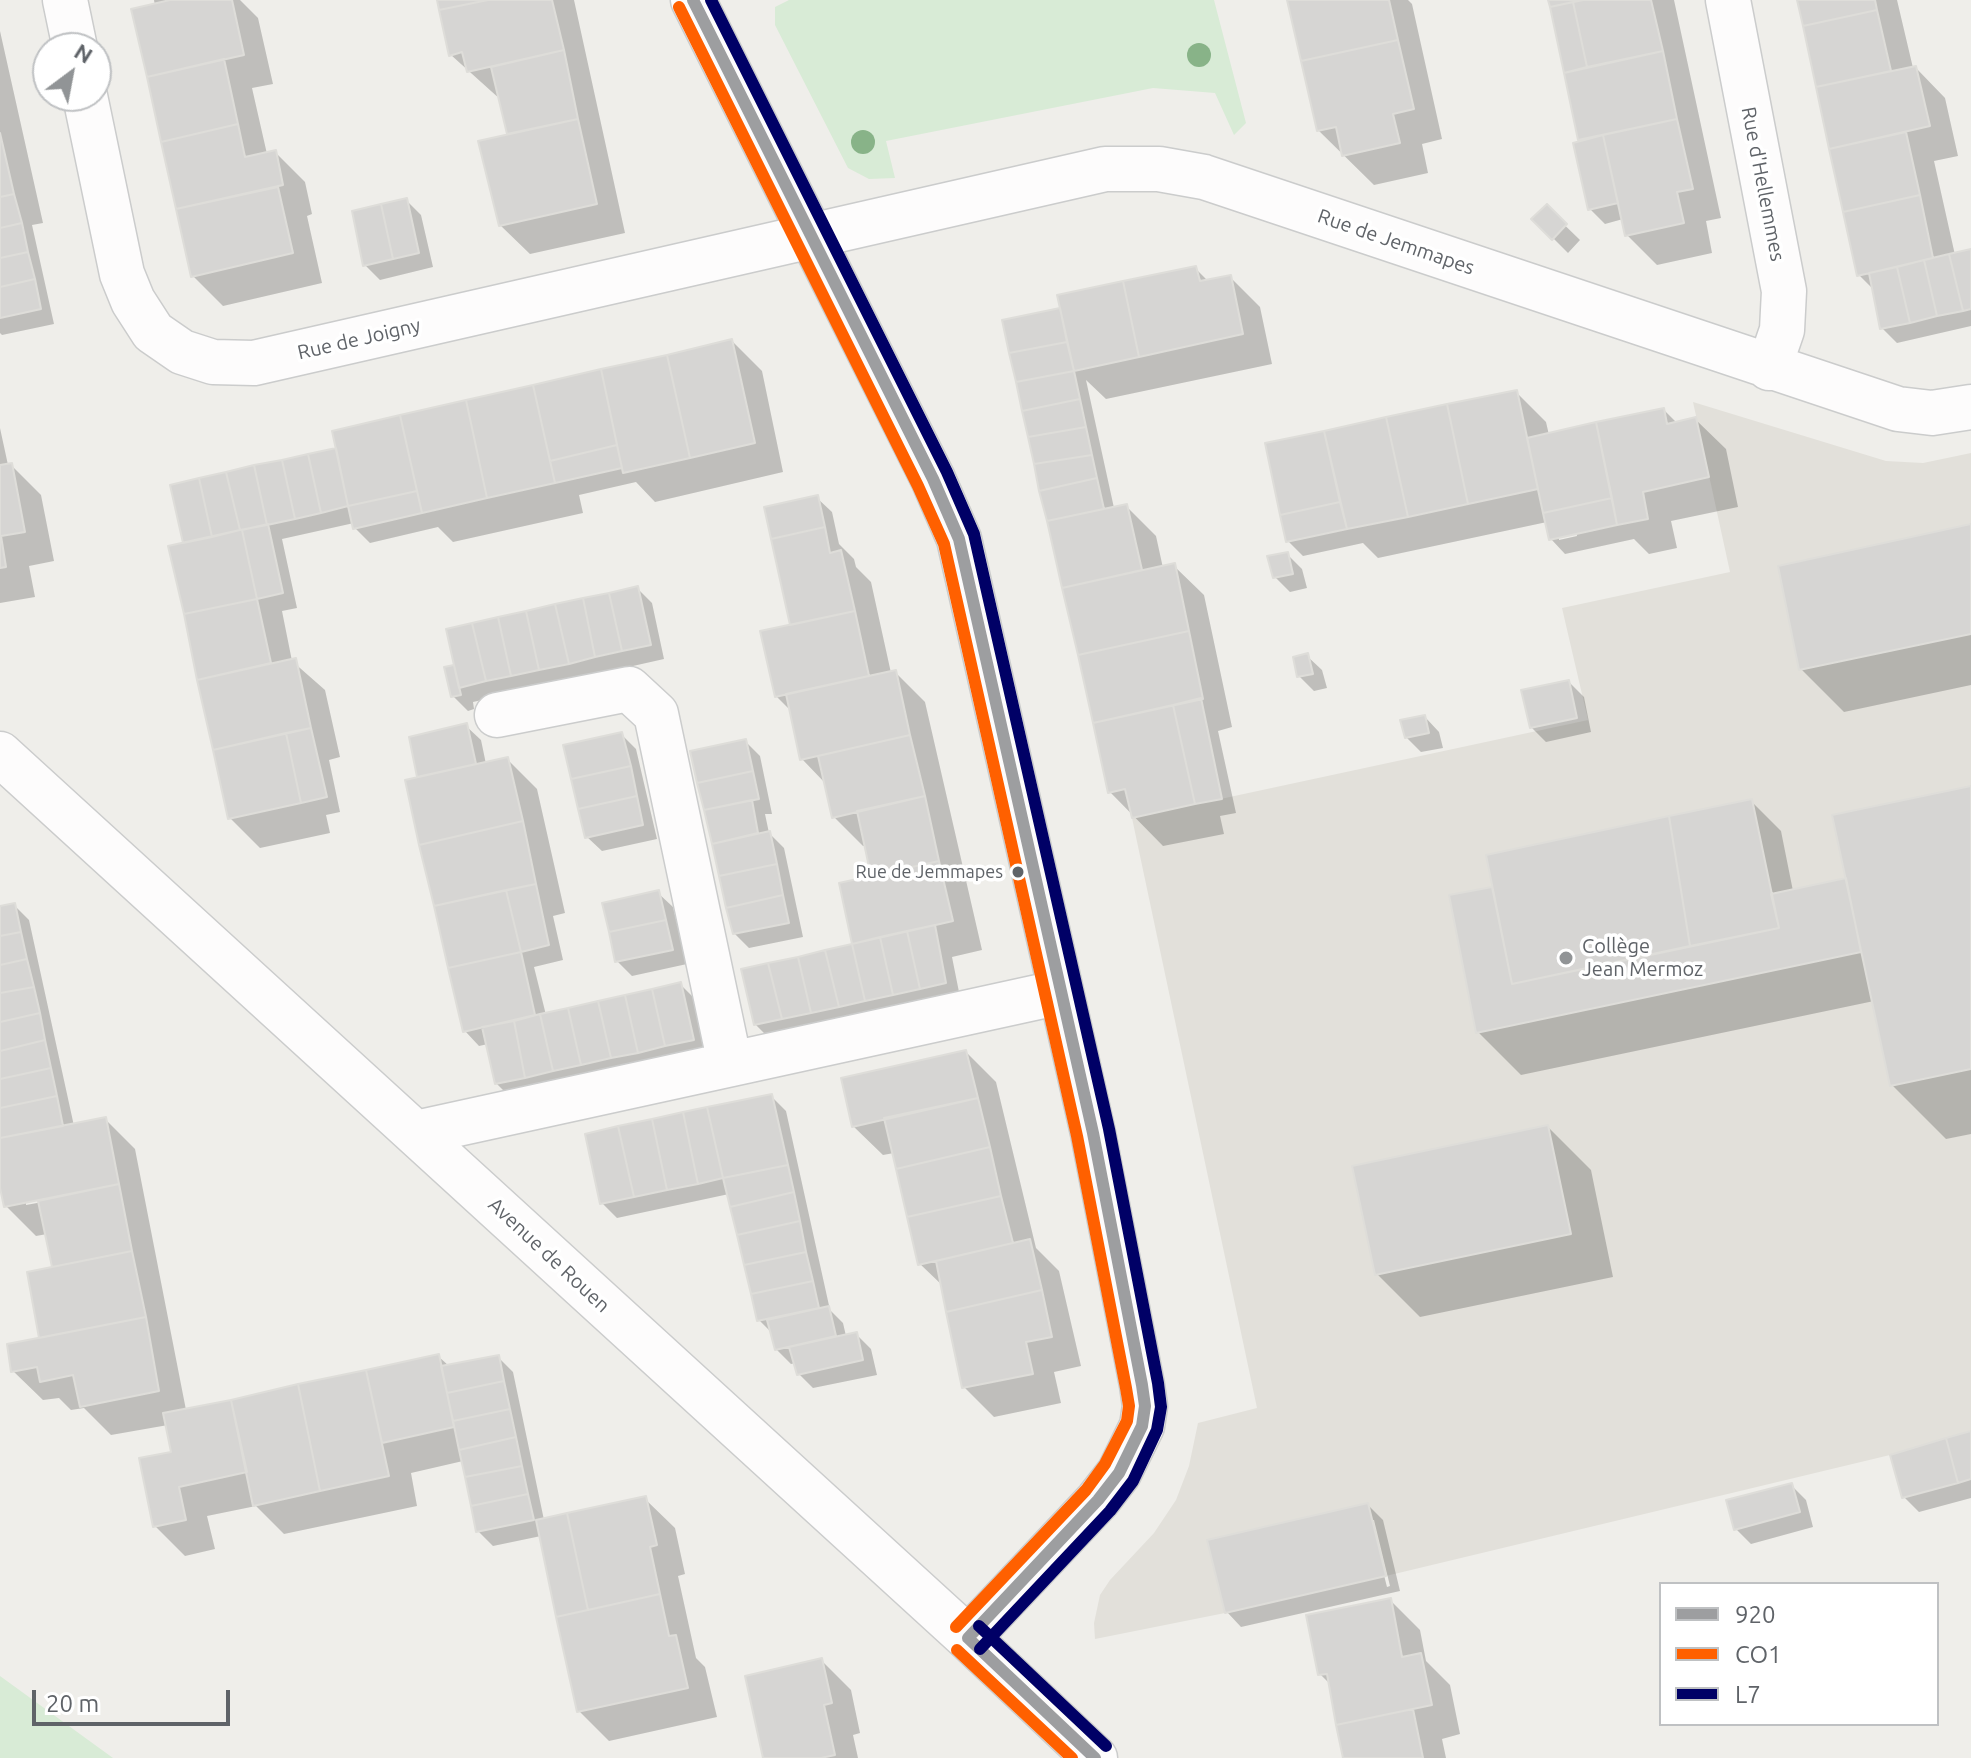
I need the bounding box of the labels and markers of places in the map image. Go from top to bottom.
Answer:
place label: Rue de Jemmapes [855,861,1003,883]
marker: Rue de Jemmapes [1010,864,1026,880]
place label: Collège Jean Mermoz [1582,934,1703,981]
marker: Collège Jean Mermoz [1557,949,1575,967]

